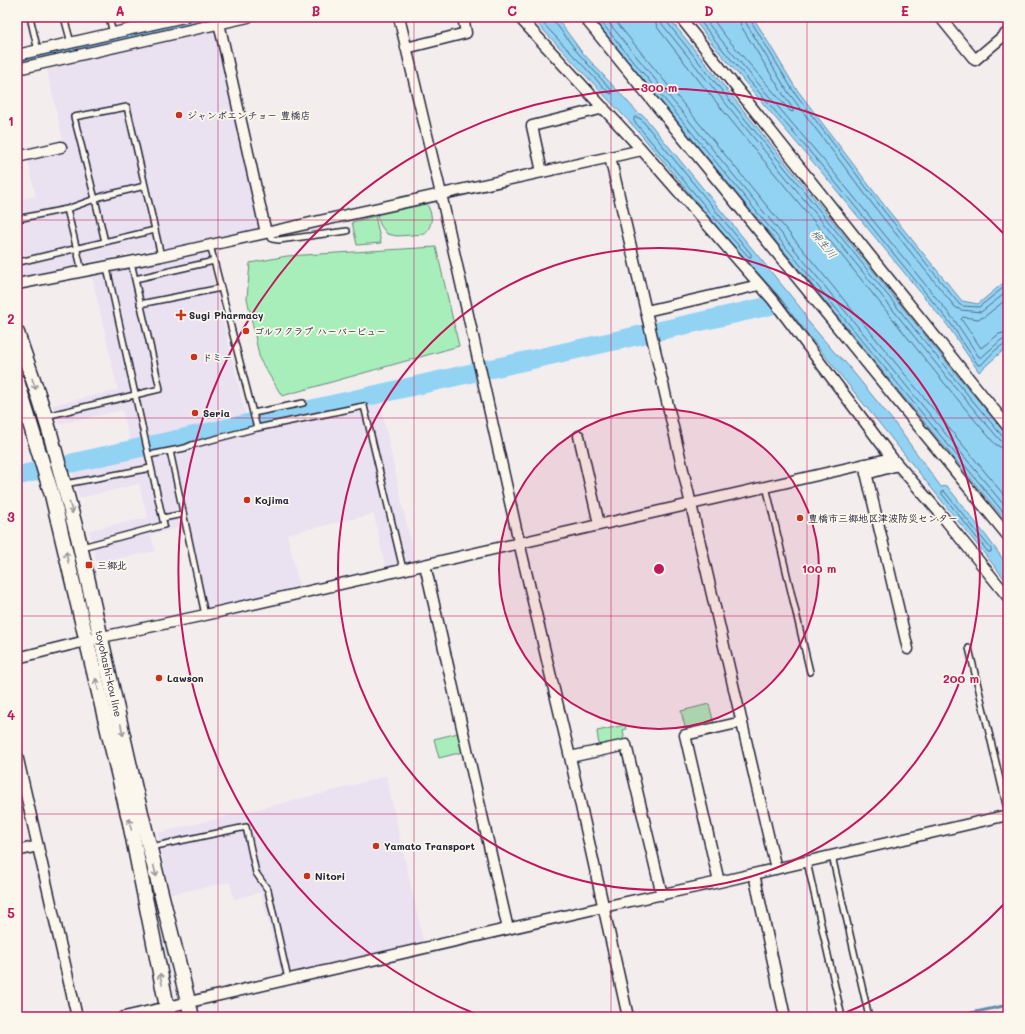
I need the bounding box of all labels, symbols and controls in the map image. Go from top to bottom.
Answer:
text: A [115,2,125,19]
text: B [312,2,321,19]
text: C [507,2,517,19]
text: D [704,2,714,19]
text: E [901,2,909,19]
text: 300 m [641,79,677,95]
place label: ジャンボエンチョー 豊橋店 [187,108,311,122]
marker: ジャンボエンチョー 豊橋店 [174,110,184,120]
text: 1 [8,112,14,129]
water label: 柳生川 [808,226,841,261]
place label: Sugi Pharmacy [189,308,264,322]
text: 2 [7,310,15,327]
marker: Sugi Pharmacy [176,310,186,320]
place label: ゴルフクラブ ハーバービュー [254,324,386,338]
marker: ゴルフクラブ ハーバービュー [241,326,251,336]
place label: ドミー [202,350,232,364]
marker: ドミー [189,352,199,362]
one-way arrow [31,377,39,389]
place label: Seria [203,406,230,420]
marker: Seria [190,408,200,418]
place label: Kojima [255,493,289,507]
marker: Kojima [242,495,252,505]
one-way arrow [67,502,75,515]
text: 3 [7,508,15,525]
place label: 豊橋市三郷地区津波防災センター [808,511,958,525]
marker: 豊橋市三郷地区津波防災センター [795,513,805,523]
one-way arrow [63,551,70,564]
place label: 三郷北 [97,558,127,572]
marker: 三郷北 [84,560,94,570]
text: 100 m [802,560,836,576]
centre of rings [652,562,666,576]
street label: toyohashi-kou line [92,629,125,718]
text: 200 m [943,670,979,686]
place label: Lawson [167,671,204,685]
marker: Lawson [154,673,164,683]
one-way arrow [93,678,100,691]
text: 4 [7,706,15,723]
one-way arrow [119,724,127,737]
one-way arrow [126,818,134,831]
place label: Yamato Transport [384,839,475,853]
marker: Yamato Transport [371,841,381,851]
one-way arrow [152,864,160,877]
place label: Nitori [315,869,345,883]
marker: Nitori [302,871,312,881]
text: 5 [7,904,15,921]
one-way arrow [157,973,165,986]

